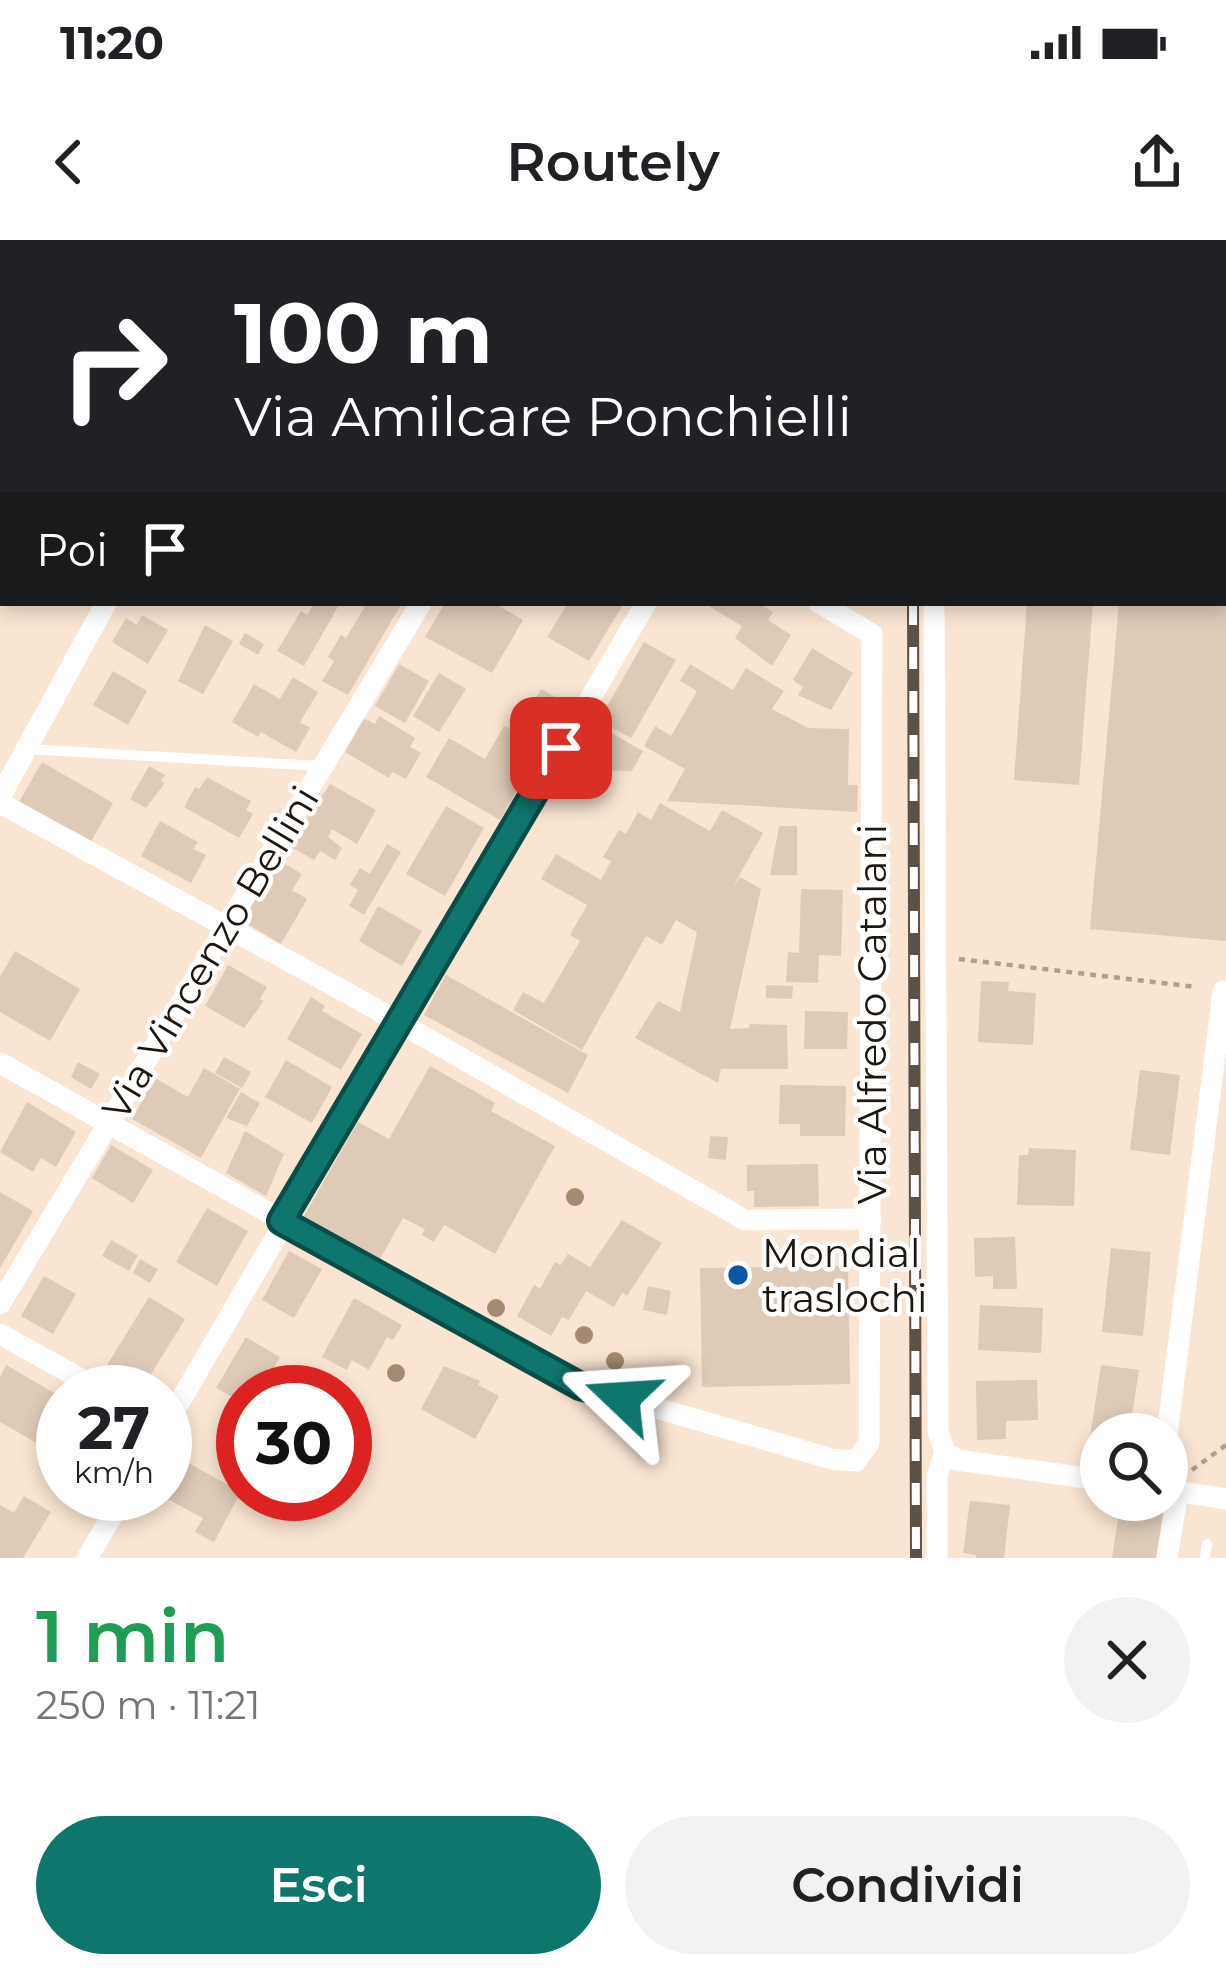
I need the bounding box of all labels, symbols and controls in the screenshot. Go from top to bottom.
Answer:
text: 11:20 [60,15,164,70]
icon: back [36,129,102,195]
text: Routely [506,129,720,195]
icon: share [1124,129,1190,195]
text: 100 m [234,282,493,384]
icon: right [36,288,192,444]
text: Via Amilcare Ponchielli [234,384,852,450]
icon: arrive [132,516,198,582]
text: Poi [36,522,108,577]
pin [510,697,612,799]
icon: arrive [528,715,594,781]
street label: Via Vincenzo Bellini [91,777,329,1129]
street label: Via Alfredo Catalani [848,824,896,1204]
place label: Mondial traslochi [762,1229,927,1322]
marker: Mondial traslochi [725,1262,751,1288]
position arrow [559,1335,685,1461]
speed limit sign: 30 [216,1365,372,1521]
text: 27 [78,1391,150,1464]
map controls [1080,1413,1188,1521]
button: search [1080,1413,1188,1521]
text: km/h [74,1454,154,1491]
text: 1 min [36,1592,229,1680]
button: close [1064,1597,1190,1723]
text: 250 m · 11:21 [36,1681,261,1729]
button: Esci [36,1816,601,1954]
button: Condividi [625,1816,1190,1954]

